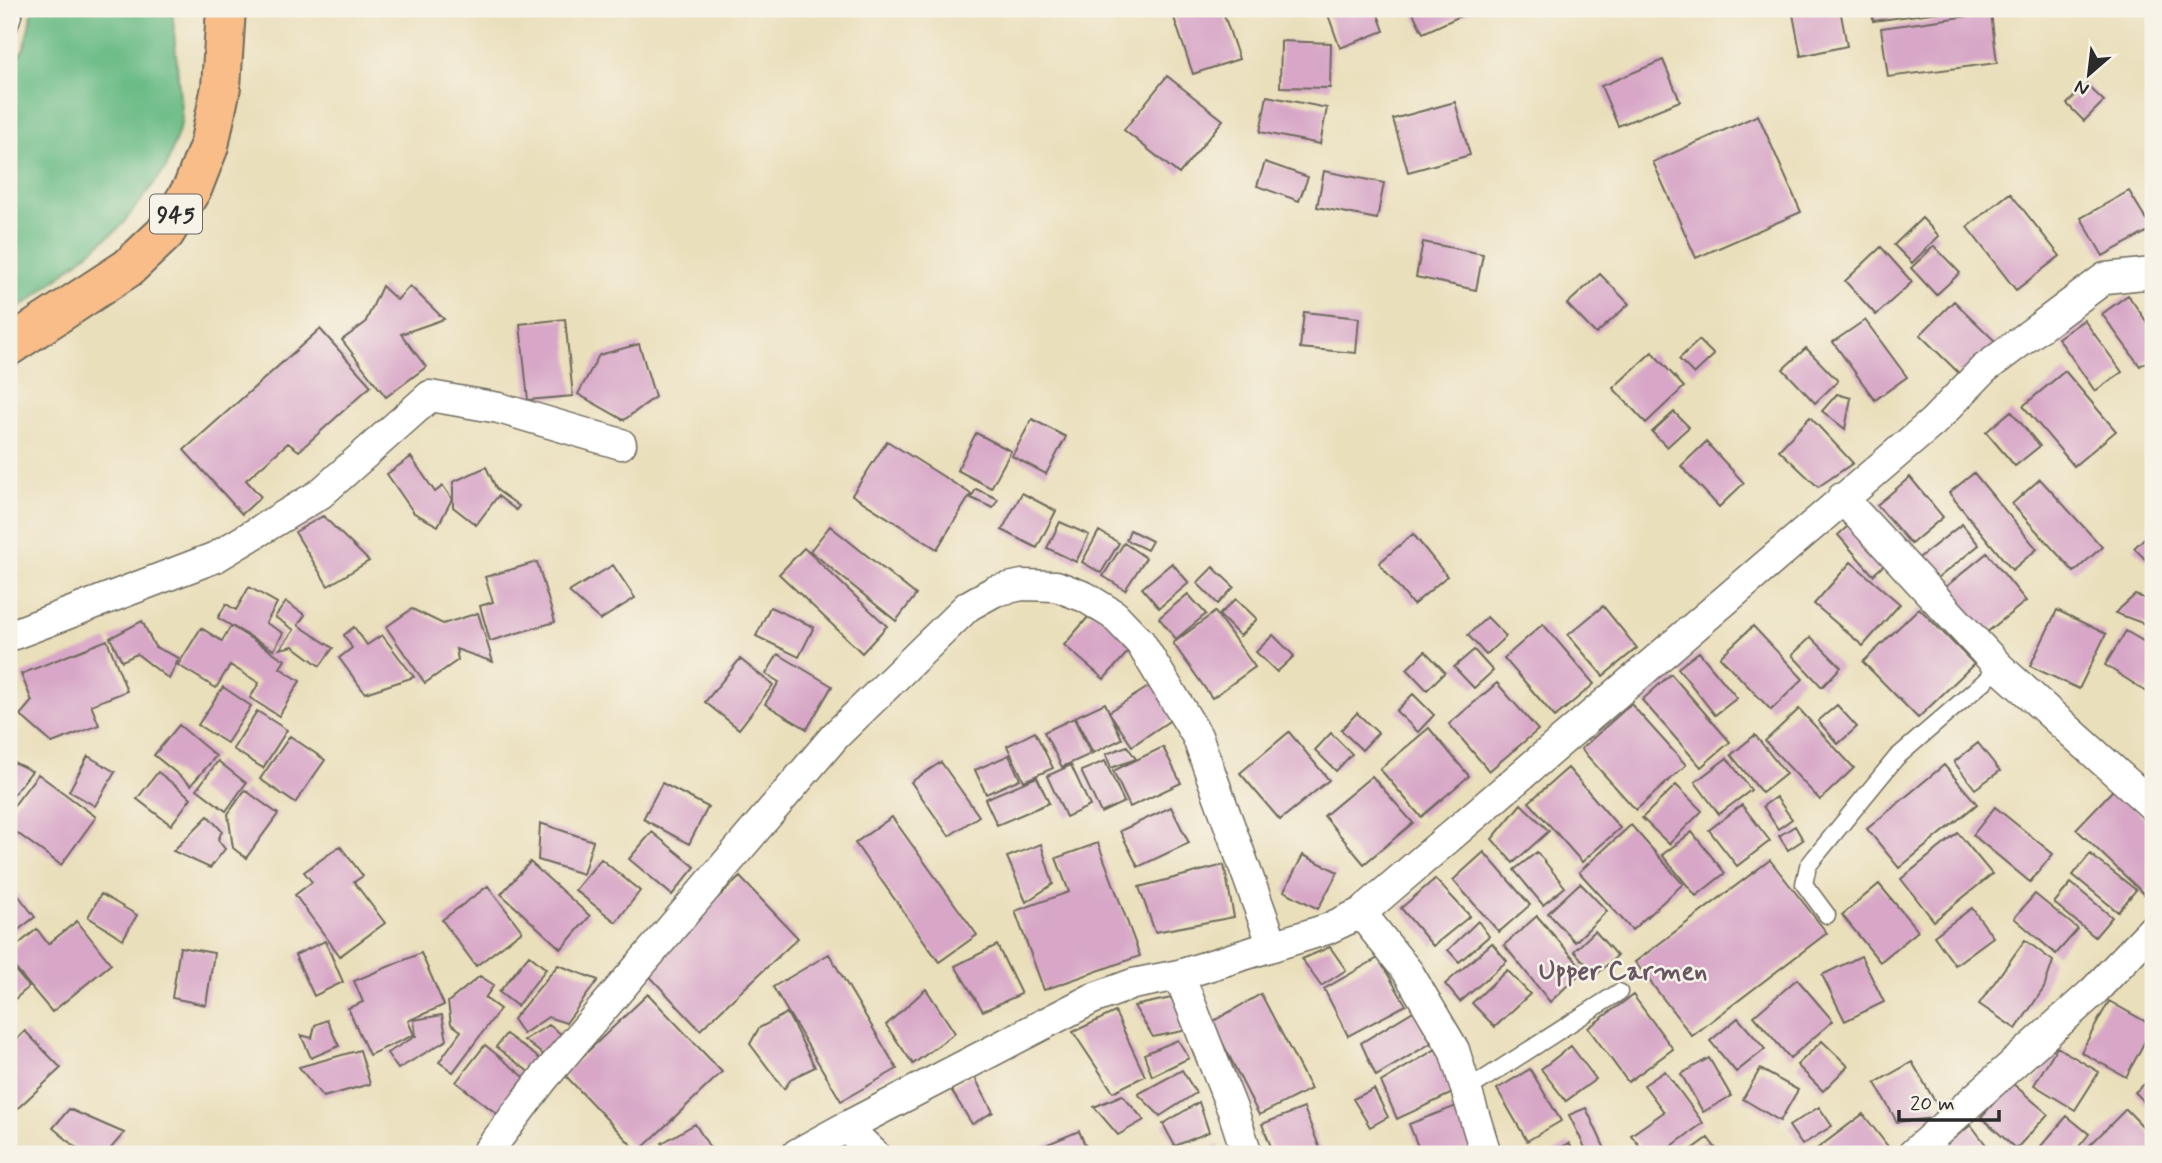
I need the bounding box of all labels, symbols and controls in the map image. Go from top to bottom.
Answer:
north arrow [2054,38,2124,108]
text: N [2070,74,2093,102]
road number: 945 [150,195,202,234]
district label: Upper Carmen [1539,955,1707,989]
scale bar [1899,1079,1999,1123]
text: 20 m [1910,1090,1955,1118]

